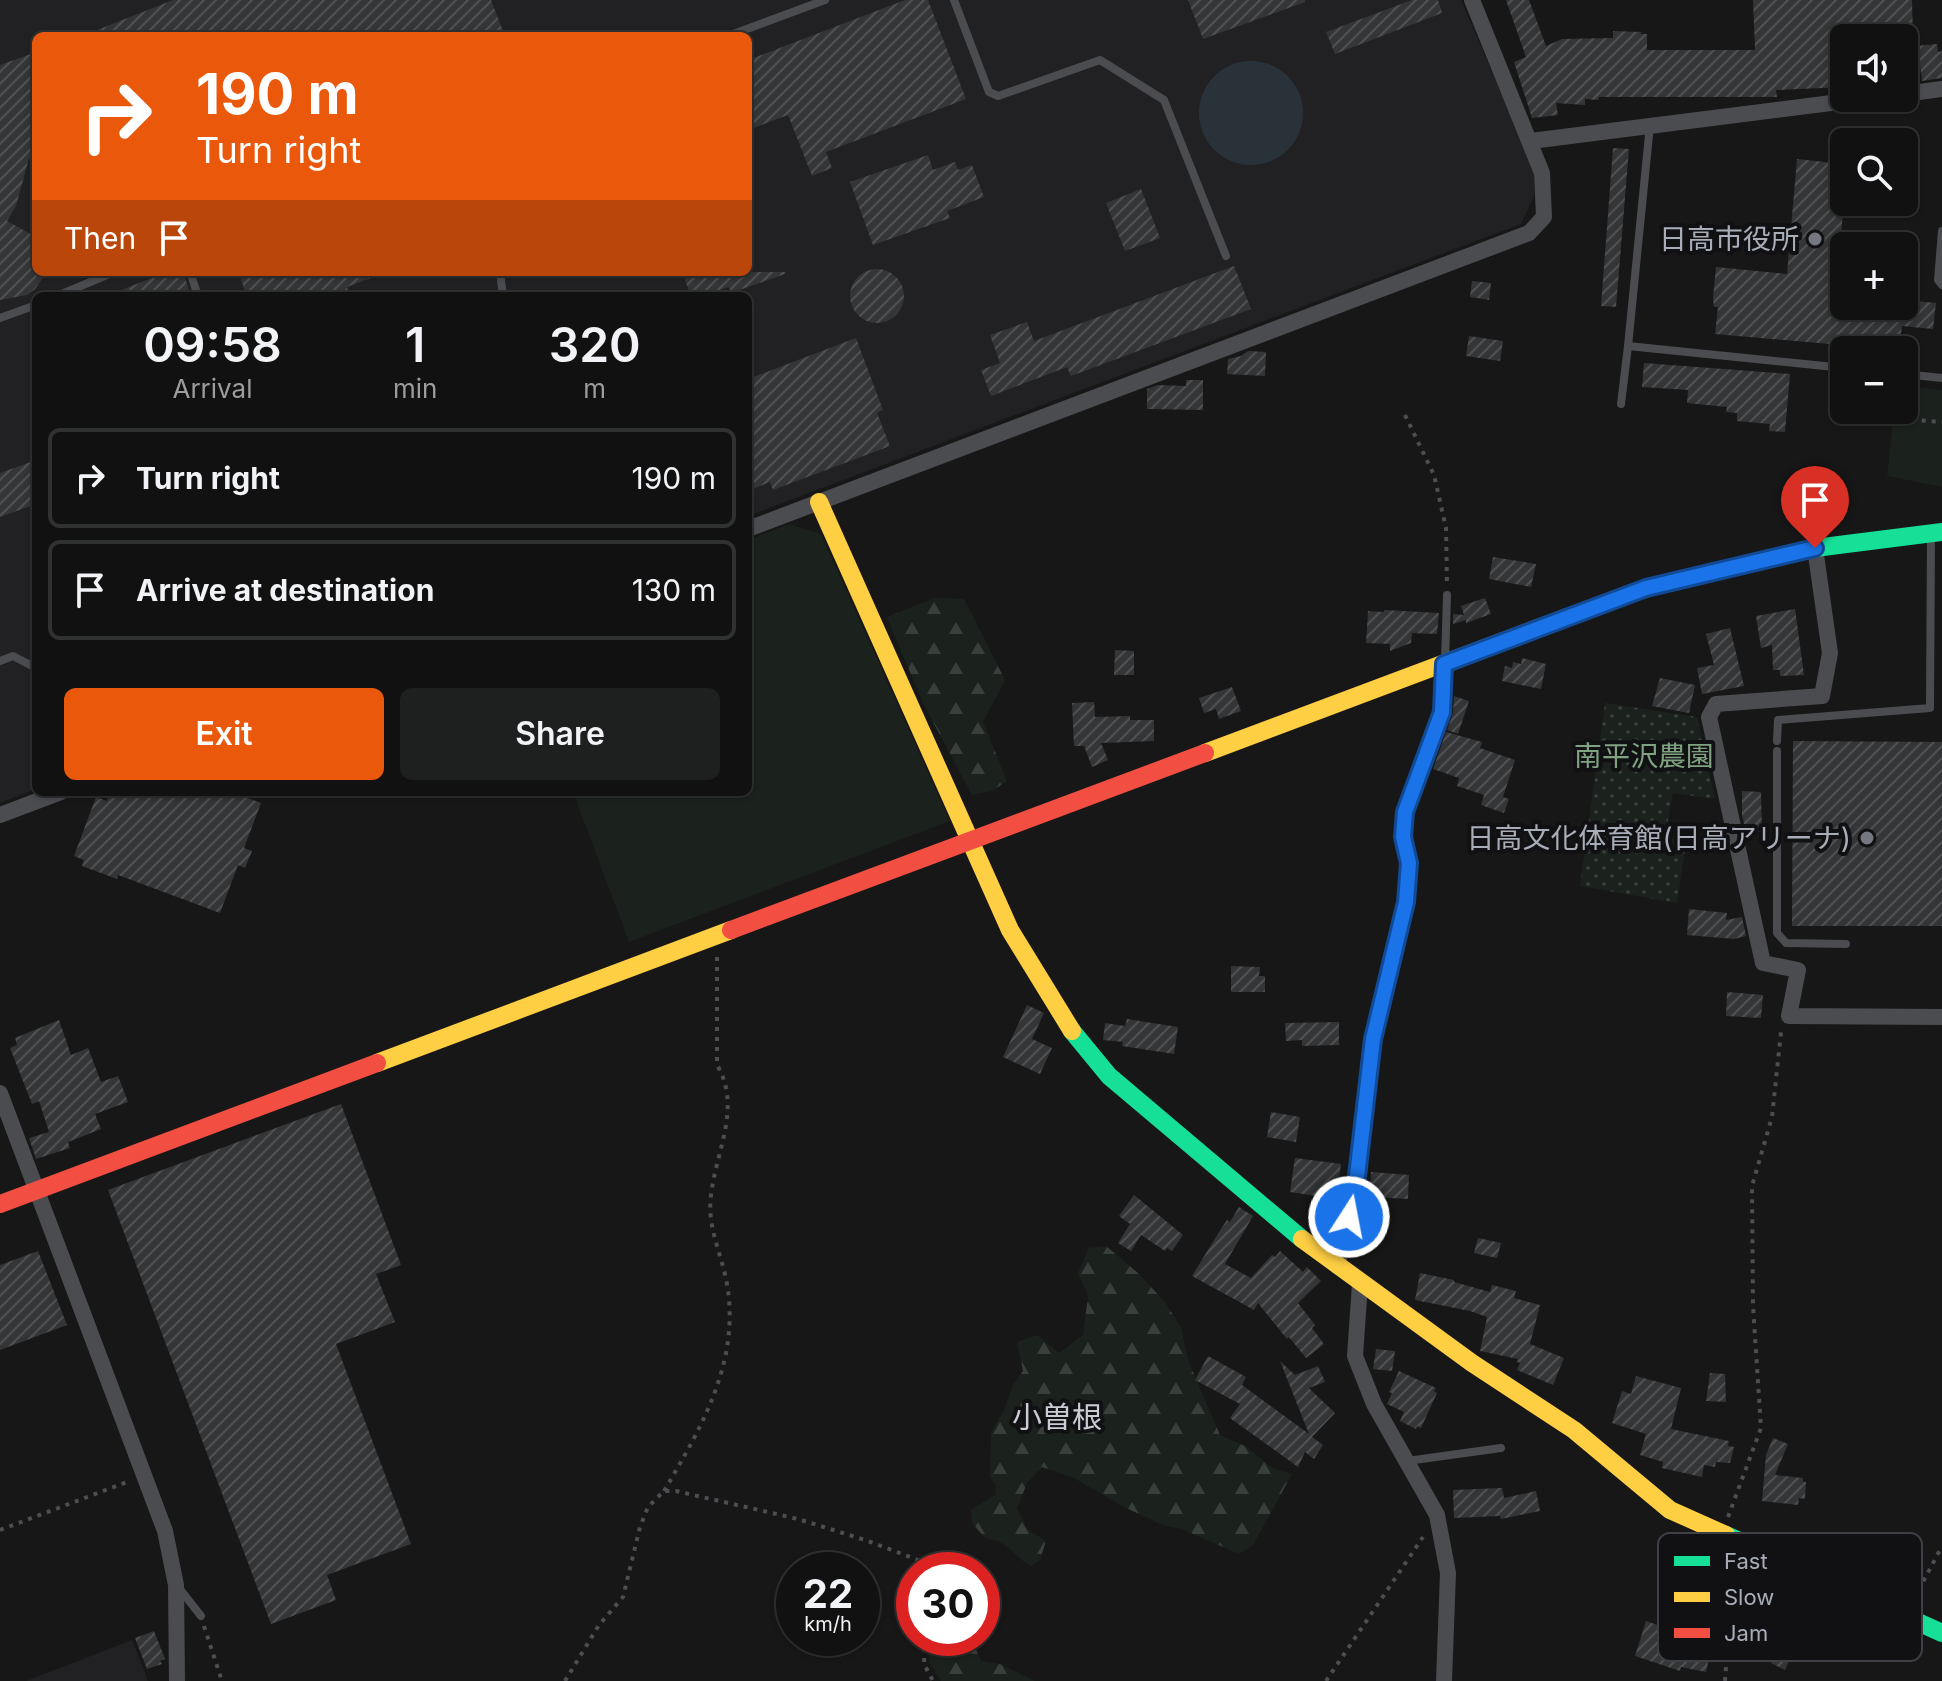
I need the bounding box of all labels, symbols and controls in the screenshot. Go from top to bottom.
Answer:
map controls [1830,24,1918,424]
button: sound [1830,24,1918,112]
text: 190 m [196,60,359,128]
icon: right [64,64,168,168]
text: Turn right [196,128,361,172]
button: search [1830,128,1918,216]
icon: arrive [152,216,196,260]
text: Then [64,220,136,256]
place label: 日高市役所 [1659,222,1799,256]
marker: 日高市役所 [1806,230,1824,248]
button: + [1830,232,1918,320]
text: 09:58 [143,315,282,374]
text: 1 [405,315,425,374]
text: 320 [549,315,641,374]
button: − [1830,336,1918,424]
text: Arrival [172,373,253,404]
text: min [393,373,437,404]
text: m [583,373,606,404]
icon: right [68,456,112,500]
text: Turn right [136,460,280,496]
text: 190 m [632,460,716,496]
pin [1781,466,1849,548]
icon: arrive [1793,478,1837,522]
icon: arrive [68,568,112,612]
text: Arrive at destination [136,572,434,608]
text: 130 m [632,572,716,608]
button: Exit [64,688,384,780]
button: Share [400,688,720,780]
park label: 南平沢農園 [1574,739,1714,773]
place label: 日高文化体育館(日高アリーナ) [1467,821,1851,855]
marker: 日高文化体育館(日高アリーナ) [1858,829,1876,847]
position arrow [1307,1175,1391,1259]
district label: 小曽根 [1012,1399,1102,1435]
legend [1658,1533,1922,1661]
text: Fast [1724,1548,1768,1574]
speed limit sign: 30 [896,1552,1000,1656]
text: 22 [803,1569,853,1618]
text: Slow [1724,1584,1774,1610]
text: km/h [804,1612,852,1636]
text: Jam [1724,1620,1768,1646]

